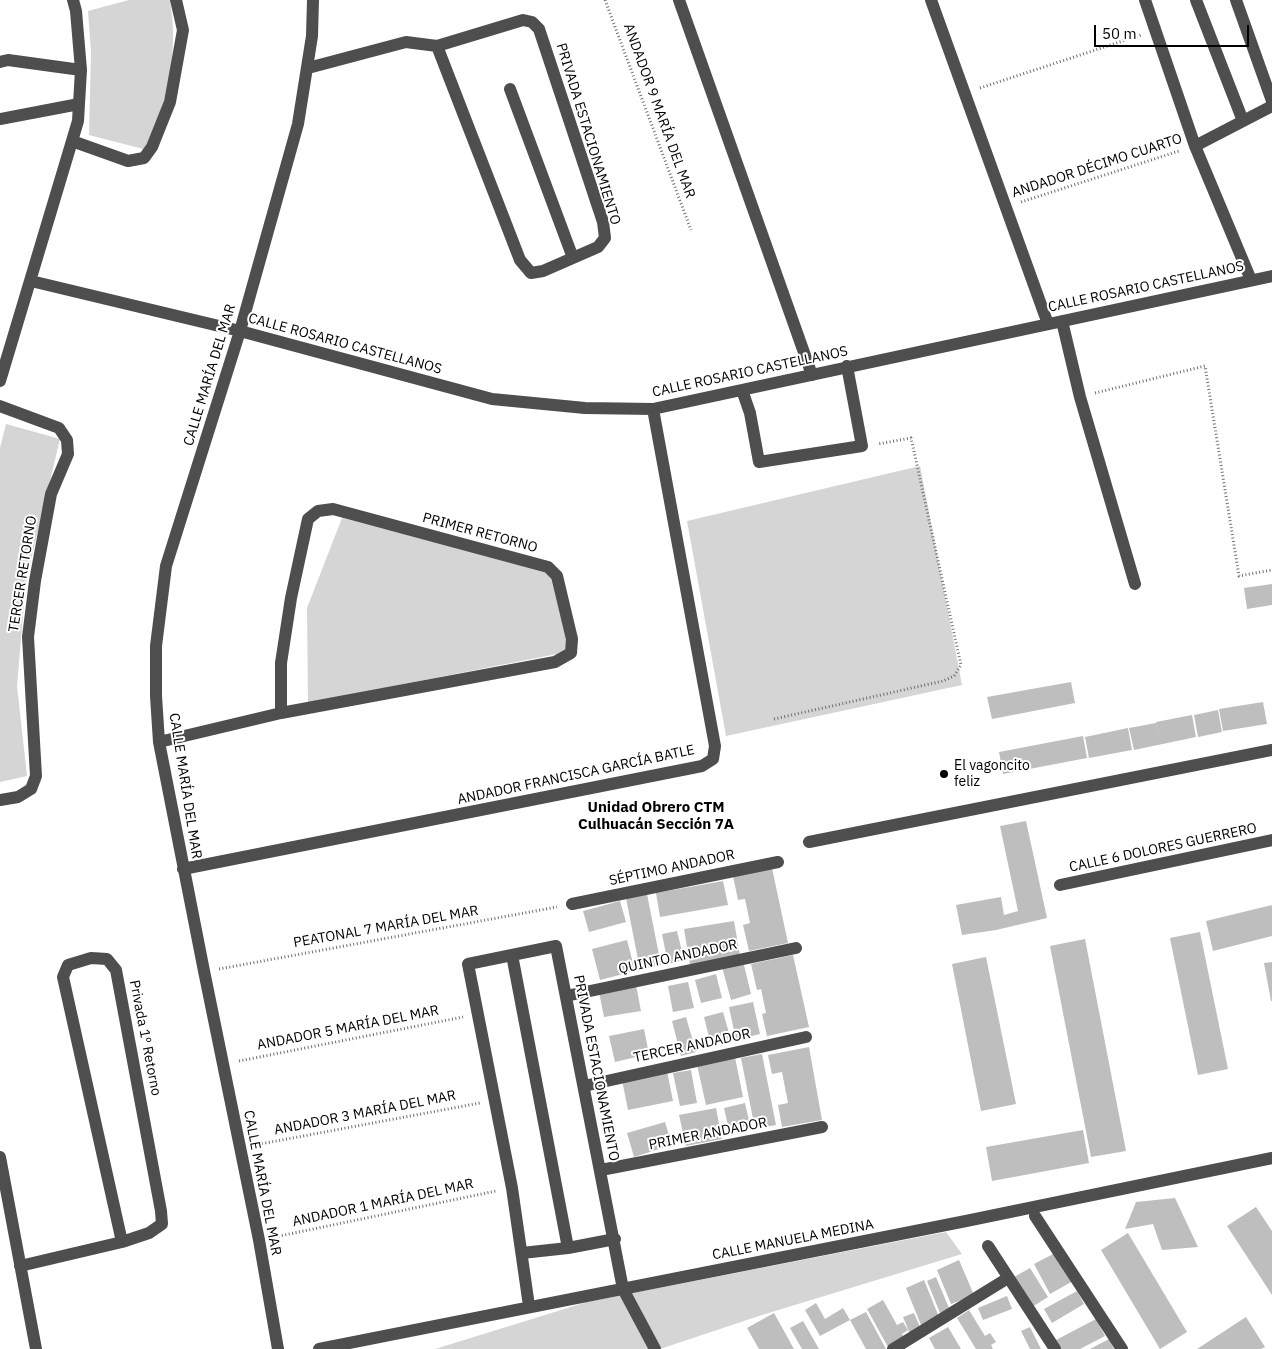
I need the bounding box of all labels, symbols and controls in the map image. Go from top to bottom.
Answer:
scale bar [1097,15,1252,47]
street label: ANDADOR 9 MARÍA DEL MAR [620,21,698,201]
text: 50 m [1102,24,1137,43]
street label: PRIVADA ESTACIONAMIENTO [552,41,624,227]
street label: ANDADOR DÉCIMO CUARTO [1010,130,1184,202]
street label: CALLE ROSARIO CASTELLANOS [1047,258,1245,316]
street label: CALLE MARÍA DEL MAR [180,302,240,448]
street label: CALLE ROSARIO CASTELLANOS [246,310,444,378]
street label: CALLE ROSARIO CASTELLANOS [651,343,849,401]
street label: PRIMER RETORNO [421,510,539,556]
street label: TERCER RETORNO [6,515,40,633]
street label: CALLE MARÍA DEL MAR [165,712,205,860]
street label: ANDADOR FRANCISCA GARCÍA BATLE [456,742,696,808]
place label: El vagoncito feliz [954,758,1030,790]
marker: El vagoncito feliz [938,768,950,780]
district label: Unidad Obrero CTM Culhuacán Sección 7A [578,799,734,834]
street label: CALLE 6 DOLORES GUERRERO [1068,820,1258,876]
street label: SÉPTIMO ANDADOR [608,846,736,890]
street label: PEATONAL 7 MARÍA DEL MAR [292,902,480,952]
street label: QUINTO ANDADOR [617,936,739,978]
street label: PRIVADA ESTACIONAMIENTO [570,974,622,1162]
street label: Privada 1º Retorno [126,979,164,1097]
street label: ANDADOR 5 MARÍA DEL MAR [256,1002,440,1054]
street label: TERCER ANDADOR [632,1025,752,1067]
street label: ANDADOR 3 MARÍA DEL MAR [273,1087,457,1139]
street label: CALLE MARÍA DEL MAR [240,1109,284,1257]
street label: PRIMER ANDADOR [647,1114,769,1154]
street label: ANDADOR 1 MARÍA DEL MAR [291,1176,475,1230]
street label: CALLE MANUELA MEDINA [711,1216,875,1264]

